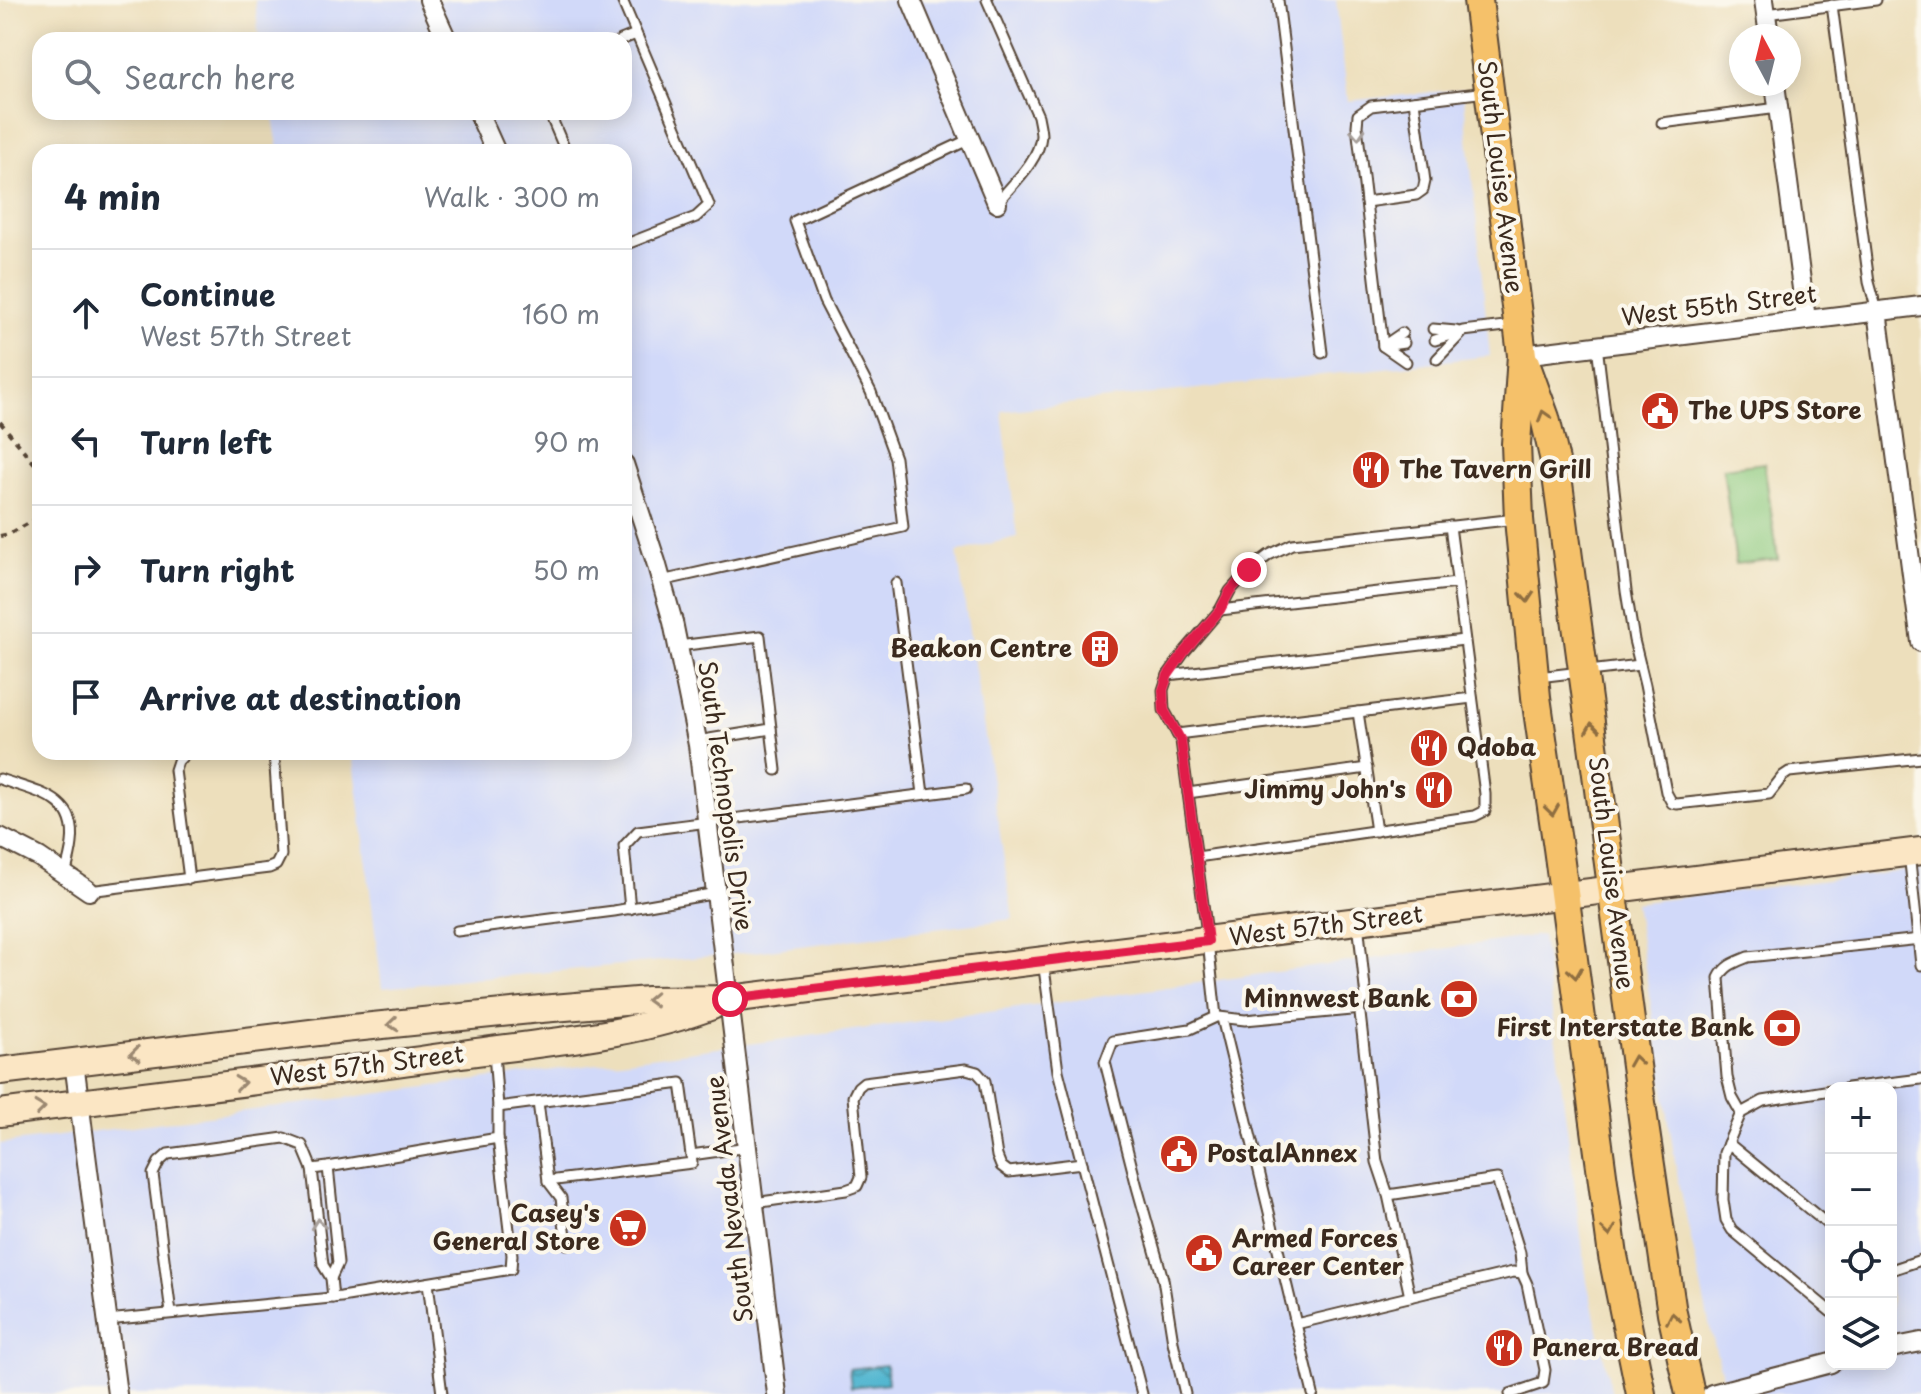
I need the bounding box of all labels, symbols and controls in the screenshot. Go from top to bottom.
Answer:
north arrow [1729,24,1801,96]
search box [32,32,632,120]
icon: search [60,54,104,98]
text: Search here [124,54,296,99]
street label: South Louise Avenue [1470,58,1534,295]
one-way arrow [1350,128,1367,141]
text: 4 min [64,170,161,222]
text: Walk · 300 m [424,177,600,216]
text: Continue [140,271,275,316]
street label: West 55th Street [1619,274,1819,334]
icon: ahead [64,291,108,335]
text: 160 m [522,294,600,333]
text: West 57th Street [140,316,351,355]
public building icon: The UPS Store [1639,390,1681,432]
place label: The UPS Store [1688,391,1861,427]
one-way arrow [1537,410,1553,423]
icon: left [64,419,108,463]
text: Turn left [140,419,272,464]
text: 90 m [533,422,600,461]
restaurant icon: The Tavern Grill [1350,449,1392,491]
place label: The Tavern Grill [1399,450,1591,486]
icon: right [64,547,108,591]
text: Turn right [140,547,295,592]
text: 50 m [533,550,600,589]
route end [1231,552,1267,588]
one-way arrow [1518,590,1535,603]
building icon: Beakon Centre [1079,628,1121,670]
place label: Beakon Centre [890,629,1072,665]
street label: South Technopolis Drive [690,658,764,933]
icon: arrive [64,675,108,719]
text: Arrive at destination [140,675,462,720]
one-way arrow [1584,721,1601,735]
restaurant icon: Qdoba [1408,727,1450,769]
place label: Qdoba [1457,728,1537,764]
street label: South Louise Avenue [1581,754,1645,991]
restaurant icon: Jimmy John's [1413,769,1455,811]
place label: Jimmy John's [1244,770,1406,806]
one-way arrow [1543,803,1560,817]
street label: West 57th Street [1227,894,1425,954]
one-way arrow [1566,966,1583,980]
bank icon: Minnwest Bank [1438,978,1480,1020]
place label: Minnwest Bank [1244,979,1431,1015]
route start [712,981,748,1017]
one-way arrow [645,992,658,1009]
bank icon: First Interstate Bank [1761,1007,1803,1049]
place label: First Interstate Bank [1496,1008,1754,1044]
one-way arrow [386,1015,399,1032]
street label: West 57th Street [268,1034,466,1094]
one-way arrow [128,1046,141,1063]
one-way arrow [1627,1054,1644,1067]
one-way arrow [234,1074,247,1091]
street label: South Nevada Avenue [695,1074,761,1325]
map controls [1825,1082,1897,1370]
button: + [1825,1082,1897,1154]
one-way arrow [33,1099,46,1116]
public building icon: PostalAnnex [1158,1133,1200,1175]
place label: PostalAnnex [1207,1134,1358,1170]
button: − [1825,1154,1897,1226]
place label: Casey's General Store [432,1194,600,1258]
supermarket icon: Casey's General Store [607,1207,649,1249]
one-way arrow [310,1217,327,1230]
place label: Armed Forces Career Center [1232,1219,1405,1283]
one-way arrow [1600,1224,1617,1238]
button: locate [1825,1226,1897,1298]
public building icon: Armed Forces Career Center [1183,1232,1225,1274]
button: layers [1825,1298,1897,1370]
one-way arrow [1666,1311,1683,1325]
restaurant icon: Panera Bread [1483,1327,1525,1369]
place label: Panera Bread [1532,1328,1699,1364]

